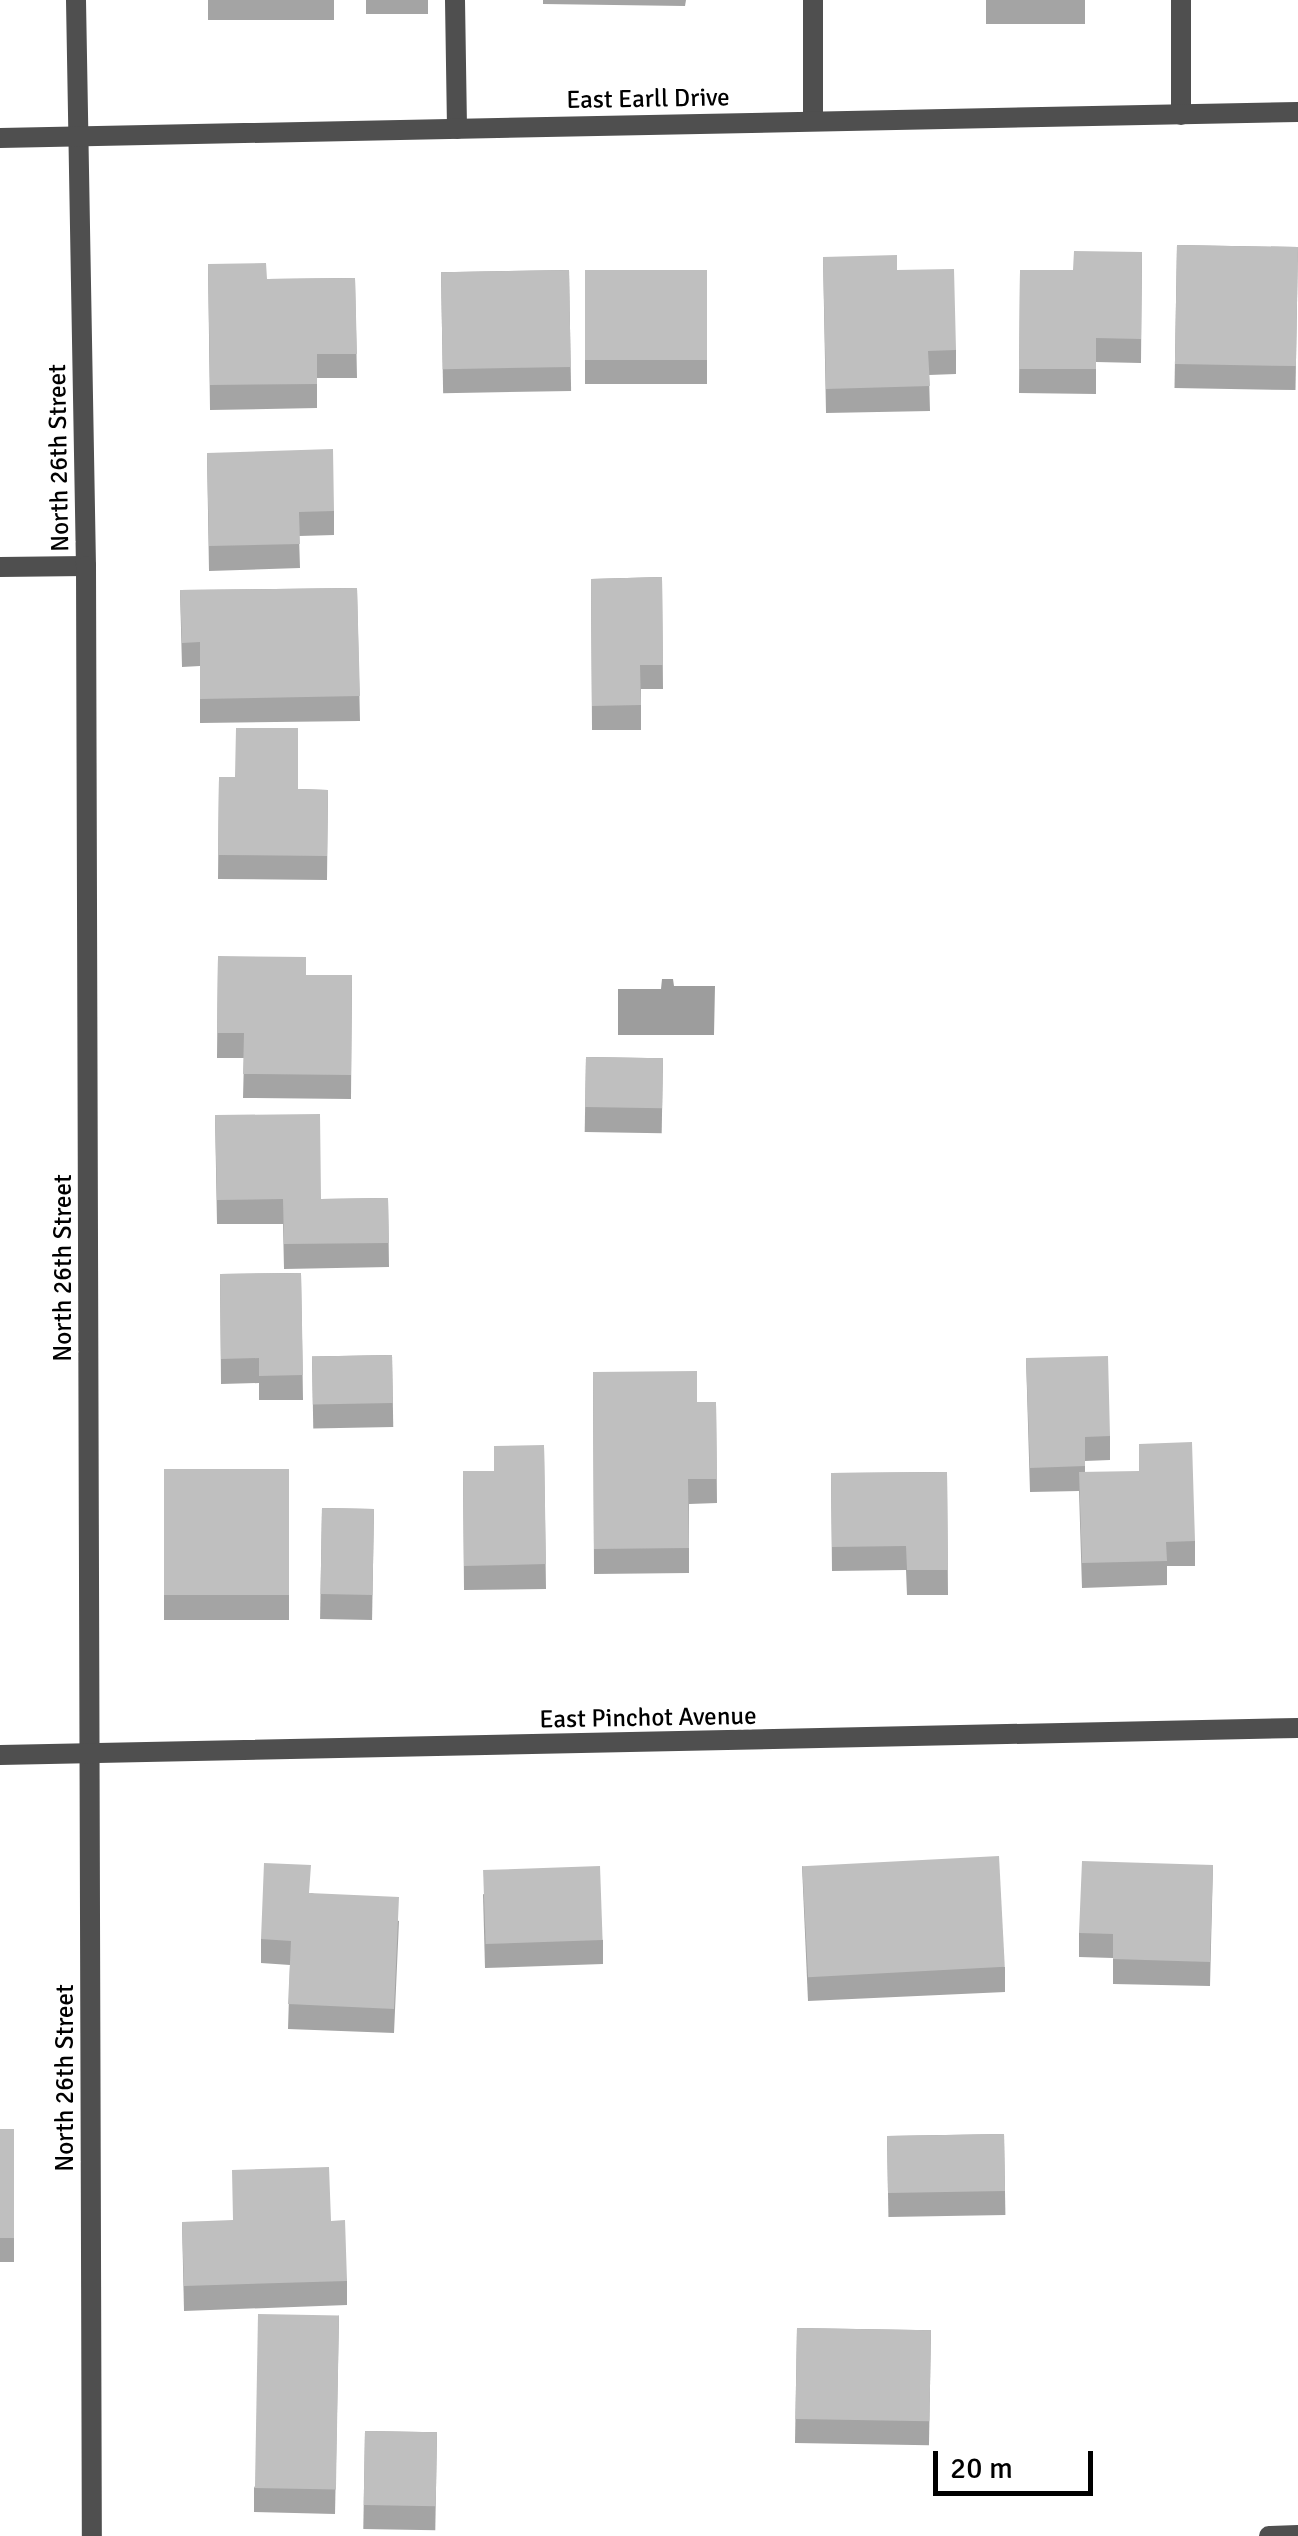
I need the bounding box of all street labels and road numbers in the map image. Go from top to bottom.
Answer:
street label: East Earll Drive [566,83,730,115]
street label: North 26th Street [42,364,76,552]
street label: North 26th Street [48,1174,78,1362]
street label: East Pinchot Avenue [539,1701,757,1735]
street label: North 26th Street [50,1984,80,2172]

